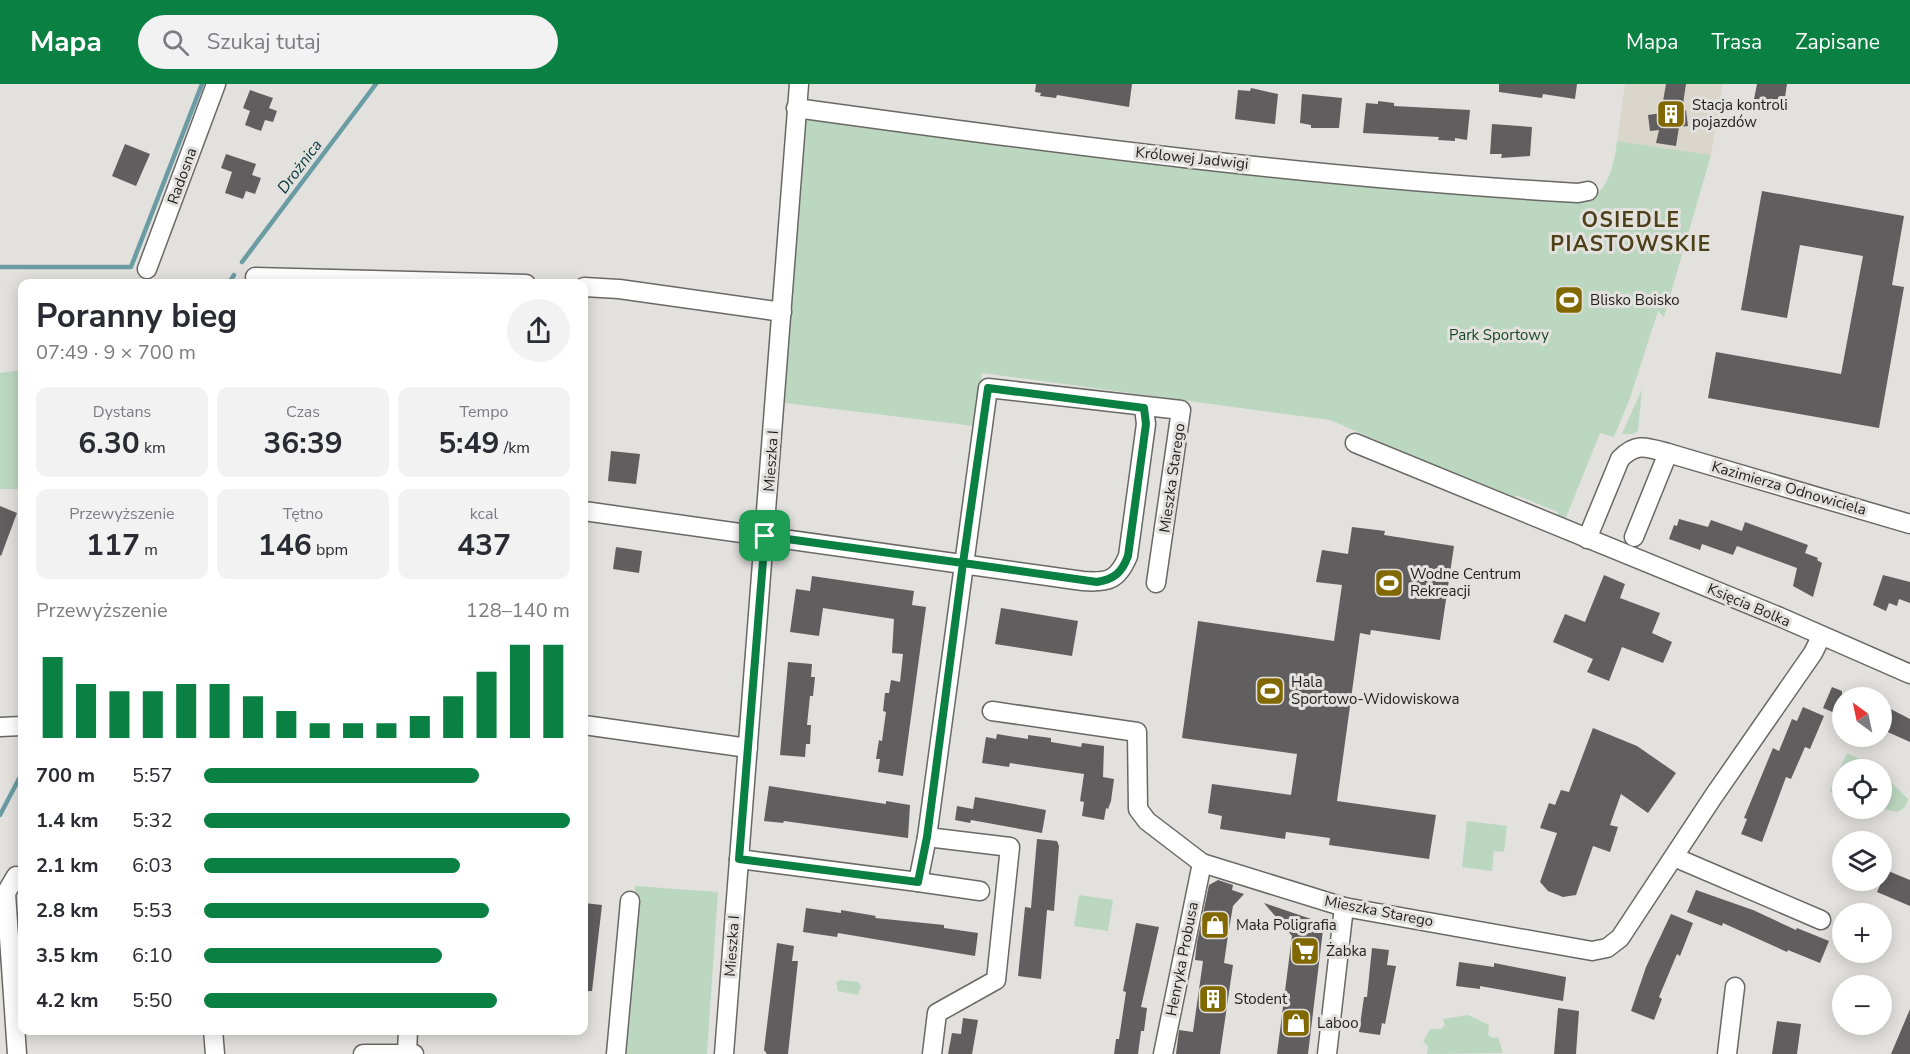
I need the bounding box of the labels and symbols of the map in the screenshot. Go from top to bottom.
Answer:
place label: Stacja kontroli pojazdów [1692,95,1788,132]
building icon: Stacja kontroli pojazdów [1655,98,1687,130]
water label: Drożnica [272,135,327,198]
street label: Królowej Jadwigi [1135,142,1249,174]
street label: Radosna [163,145,201,207]
district label: OSIEDLE PIASTOWSKIE [1550,206,1712,258]
sports icon: Blisko Boisko [1553,284,1585,316]
place label: Blisko Boisko [1590,290,1680,310]
park label: Park Sportowy [1449,325,1549,345]
street label: Mieszka Starego [1154,422,1190,534]
street label: Mieszka I [759,430,783,492]
street label: Kazimierza Odnowiciela [1709,456,1869,520]
pin [739,510,790,561]
place label: Wodne Centrum Rekreacji [1410,564,1521,601]
sports icon: Wodne Centrum Rekreacji [1373,567,1405,599]
street label: Księcia Bolka [1704,579,1794,631]
place label: Hala Sportowo-Widowiskowa [1291,672,1459,709]
sports icon: Hala Sportowo-Widowiskowa [1254,675,1286,707]
north arrow [1832,687,1892,747]
street label: Mieszka Starego [1323,891,1435,931]
street label: Henryka Probusa [1161,900,1203,1018]
shop icon: Mała Poligrafia [1199,909,1231,941]
street label: Mieszka I [720,915,744,977]
place label: Mała Poligrafia [1236,915,1337,935]
supermarket icon: Żabka [1289,935,1321,967]
place label: Żabka [1326,941,1367,961]
building icon: Stodent [1197,983,1229,1015]
place label: Stodent [1234,989,1288,1009]
shop icon: Laboo [1280,1007,1312,1039]
place label: Laboo [1317,1013,1359,1033]

